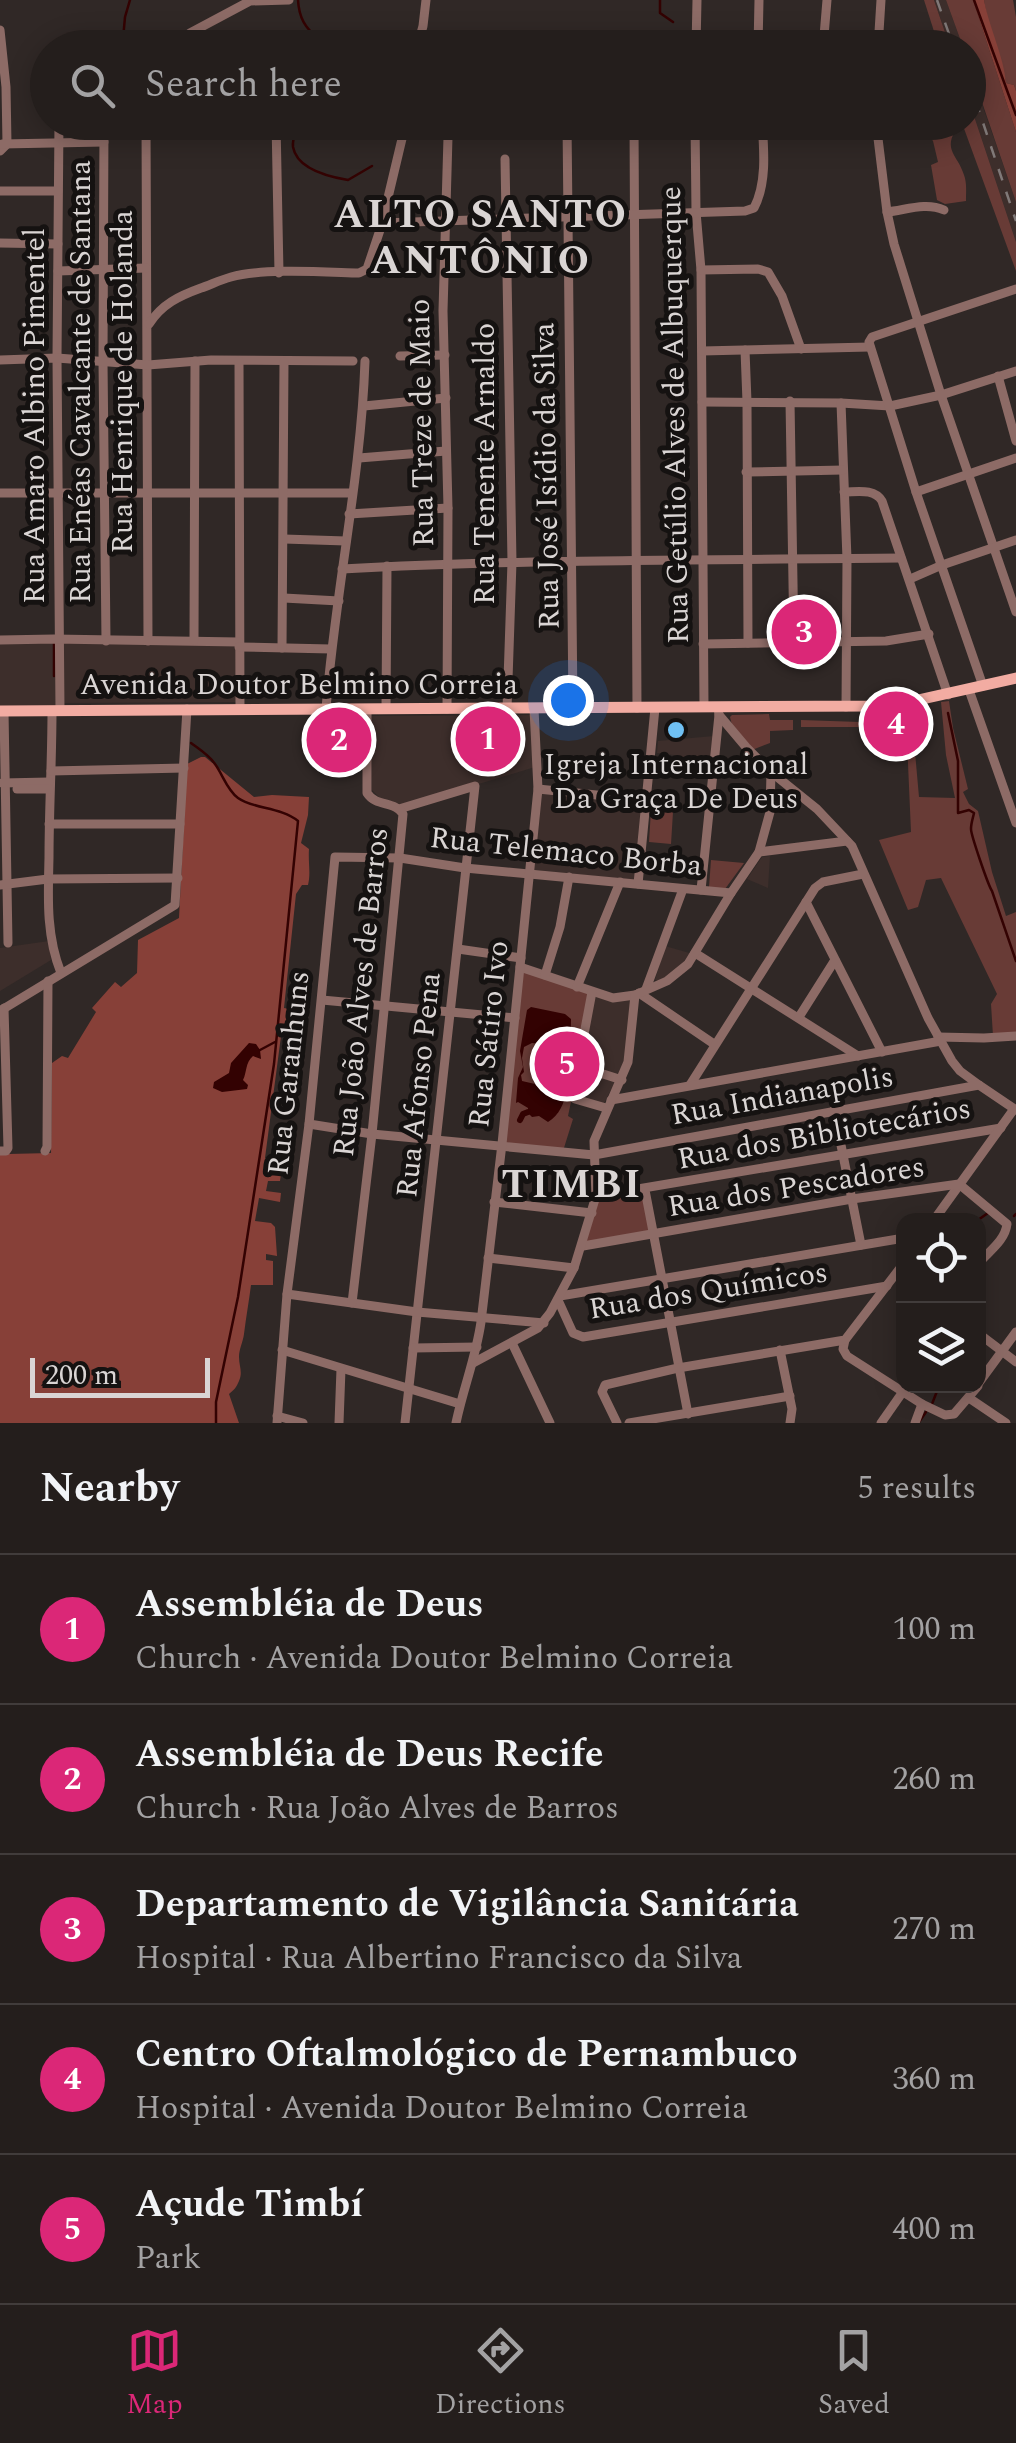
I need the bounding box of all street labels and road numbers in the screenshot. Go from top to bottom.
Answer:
street label: Rua Enéas Cavalcante de Santana [58,160,104,604]
street label: Rua Getúlio Alves de Albuquerque [648,186,702,644]
street label: Rua Henrique de Holanda [100,210,146,554]
street label: Rua Amaro Albino Pimentel [12,228,58,604]
street label: Rua Treze de Maio [397,298,447,548]
street label: Rua José Isídio da Silva [521,322,573,630]
street label: Rua Tenente Arnaldo [462,323,508,605]
street label: Avenida Doutor Belmino Correia [80,662,518,708]
street label: Rua Telemaco Borba [427,815,705,889]
street label: Rua João Alves de Barros [321,825,401,1159]
street label: Rua Sátiro Ivo [456,938,522,1130]
street label: Rua Garanhuns [255,968,323,1178]
street label: Rua Afonso Pena [384,970,454,1200]
street label: Rua Indianapolis [667,1054,897,1138]
street label: Rua dos Bibliotecários [674,1086,975,1182]
street label: Rua dos Pescadores [664,1144,928,1230]
street label: Rua dos Químicos [585,1249,831,1333]

